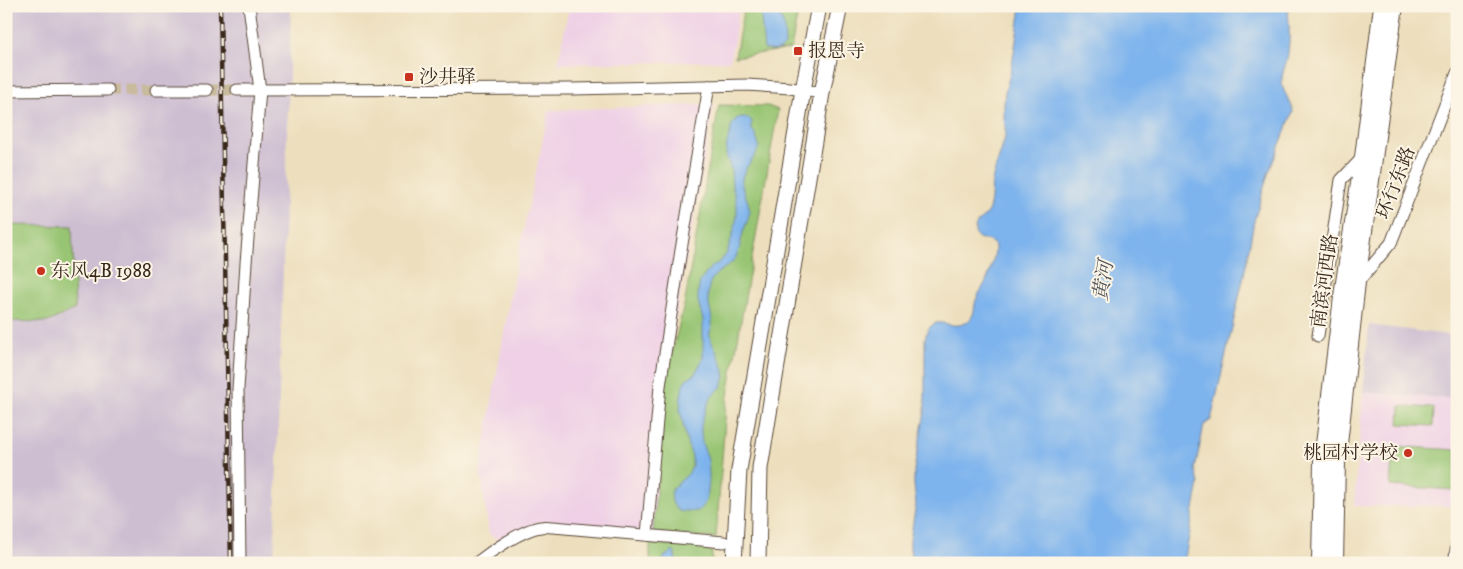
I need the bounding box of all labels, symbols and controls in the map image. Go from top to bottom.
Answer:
place label: 报恩寺 [808,40,865,63]
marker: 报恩寺 [792,45,804,57]
place label: 沙井驿 [419,66,476,89]
marker: 沙井驿 [403,71,415,83]
street label: 环行东路 [1372,143,1420,223]
street label: 南滨河西路 [1307,232,1343,330]
water label: 黄河 [1089,256,1120,303]
place label: 东风4B 1988 [51,260,151,283]
marker: 东风4B 1988 [35,265,47,277]
place label: 桃园村学校 [1303,442,1398,465]
marker: 桃园村学校 [1402,447,1414,459]

